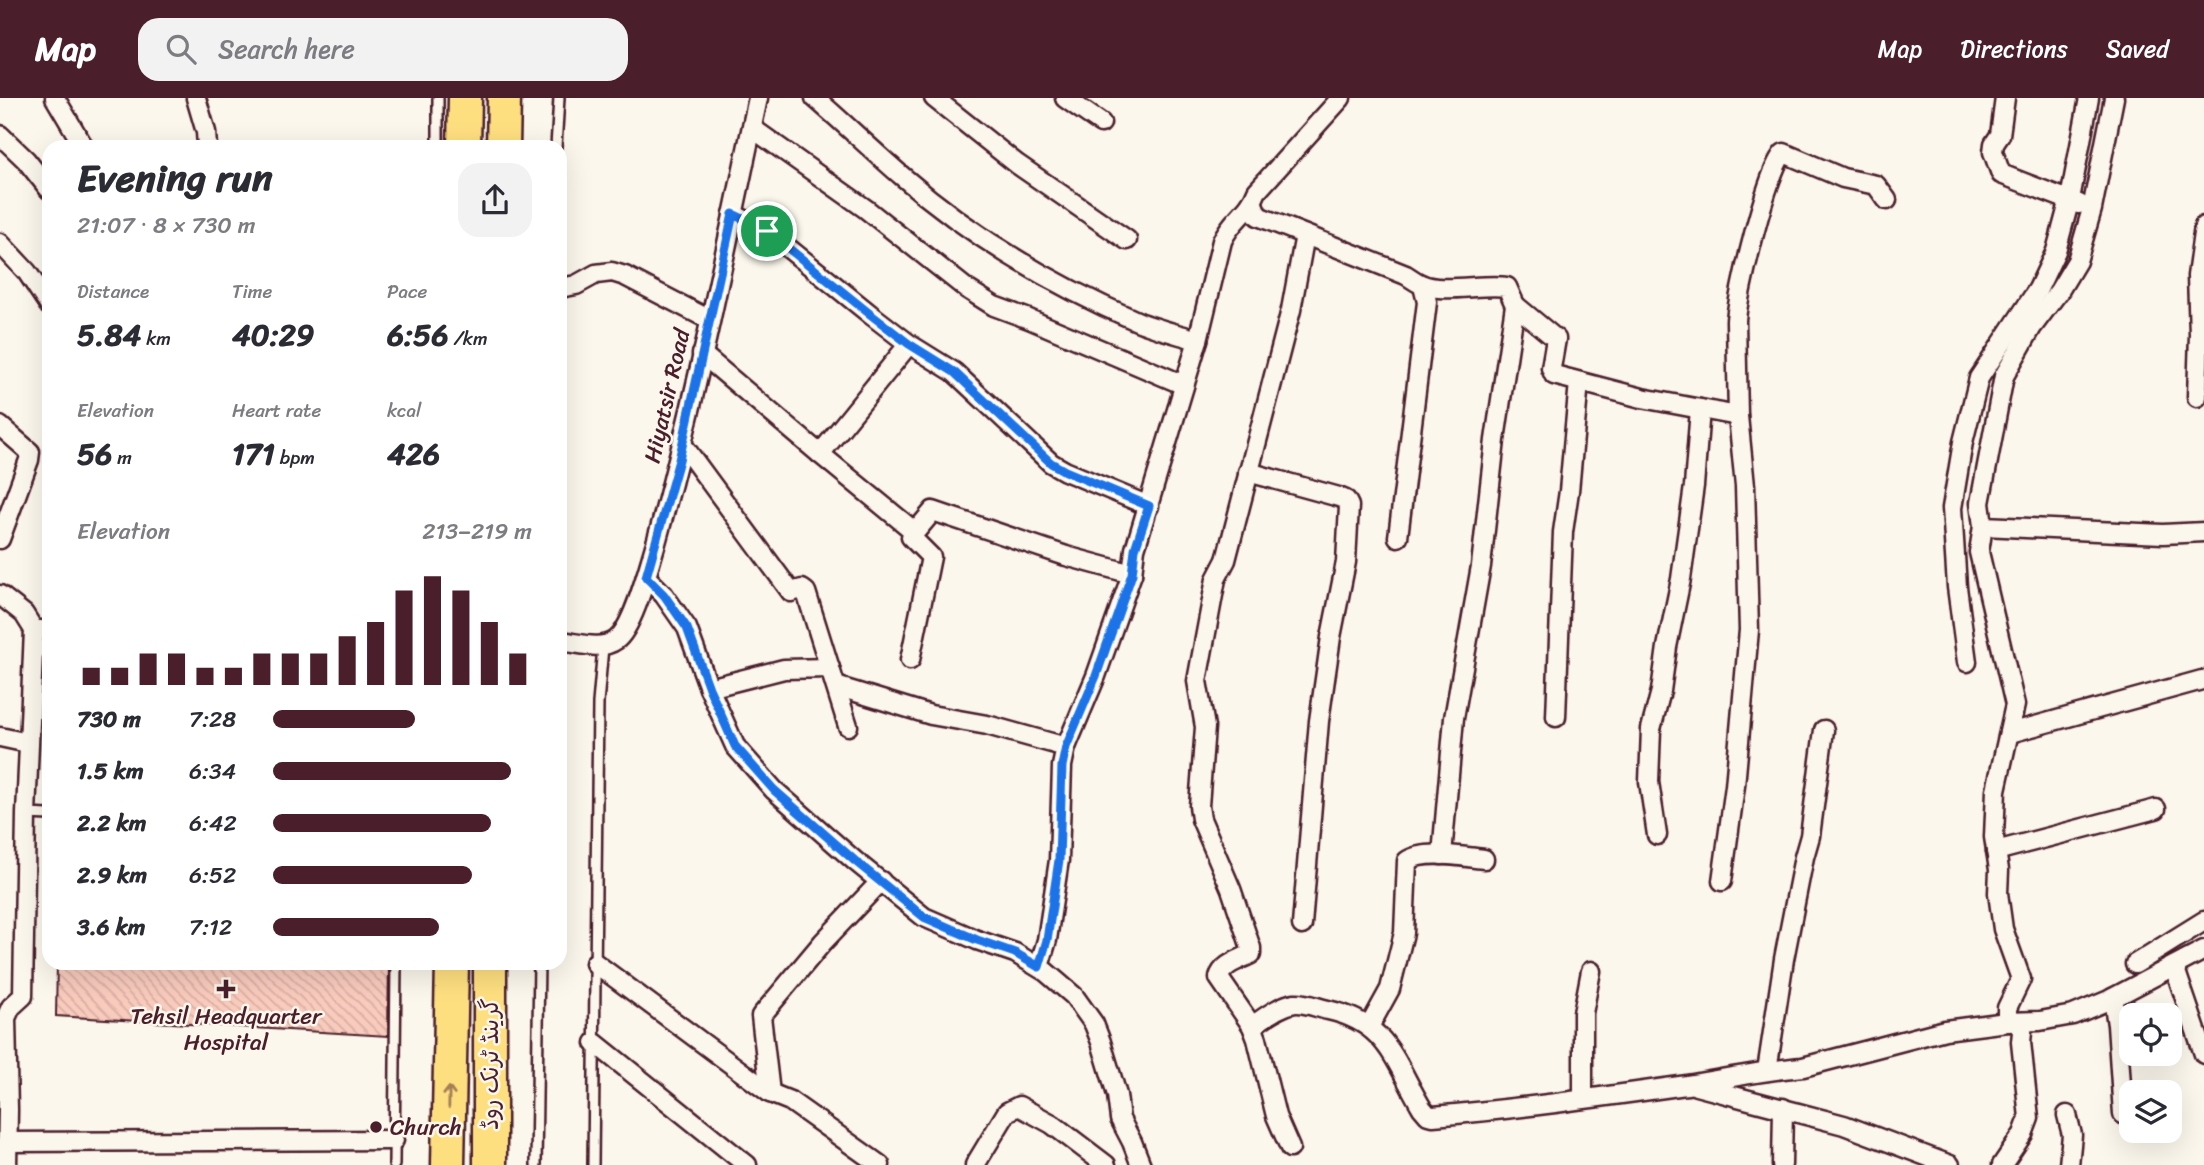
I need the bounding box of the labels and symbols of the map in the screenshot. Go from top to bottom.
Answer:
pin [737,201,797,261]
street label: Hiyatsir Road [632,323,703,467]
marker: Tehsil Headquarter Hospital [216,979,236,999]
place label: Tehsil Headquarter Hospital [131,996,323,1063]
street label: گرینڈ ٹرنک روڈ [470,998,511,1130]
one-way arrow [442,1086,456,1109]
place label: Church [390,1107,462,1148]
marker: Church [368,1119,384,1135]

